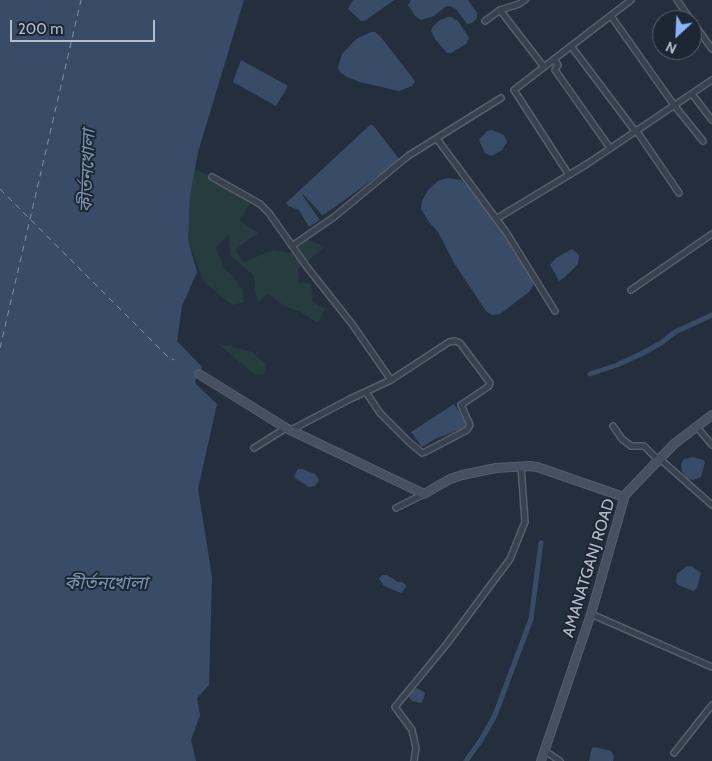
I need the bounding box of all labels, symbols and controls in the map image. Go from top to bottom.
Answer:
scale bar [12,10,158,42]
north arrow [652,10,702,60]
text: 200 m [18,20,63,38]
text: N [663,37,679,58]
water label: কীর্তনখোলা [76,129,100,213]
street label: AMANATGANJ ROAD [559,496,619,640]
water label: কীর্তনখোলা [64,573,148,595]

